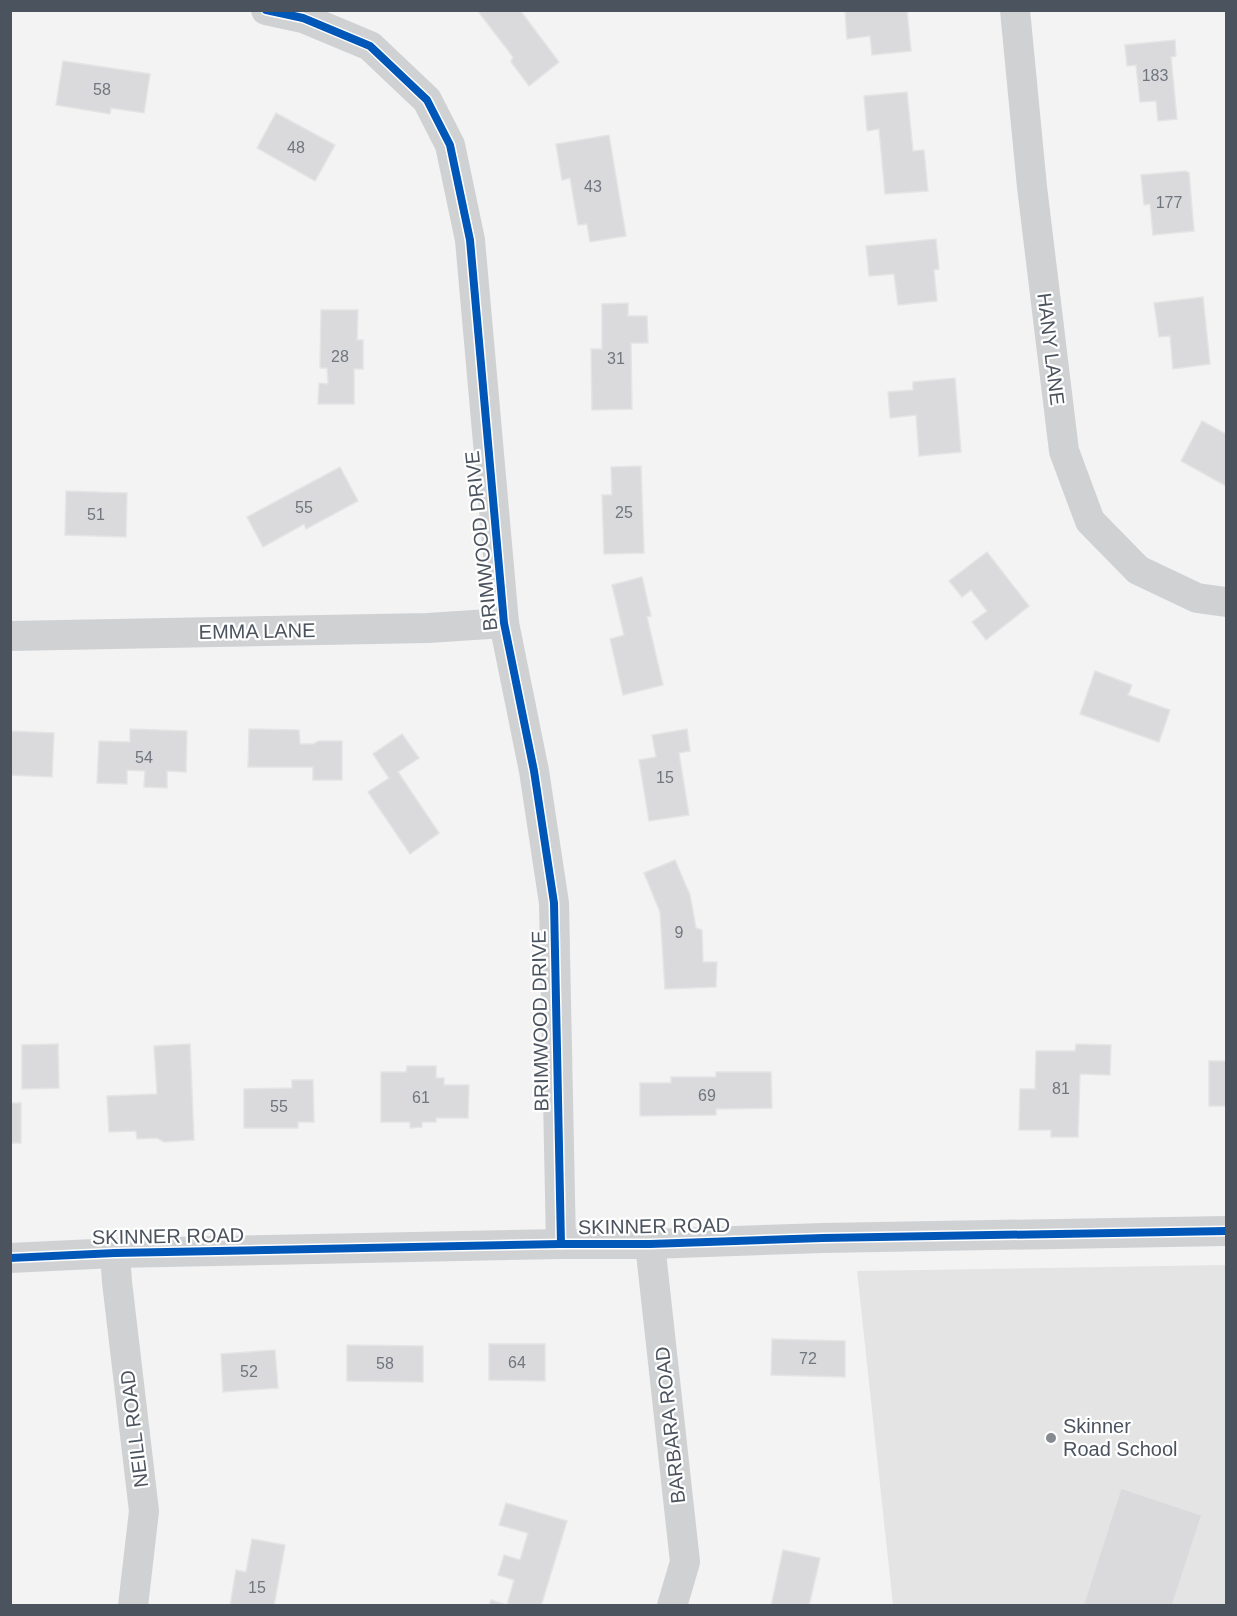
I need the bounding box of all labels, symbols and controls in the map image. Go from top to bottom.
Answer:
house number: 183 [1142,67,1168,84]
house number: 58 [93,81,111,98]
house number: 48 [287,139,305,156]
house number: 43 [584,178,602,195]
house number: 177 [1156,194,1182,211]
street label: HANY LANE [1033,292,1069,406]
house number: 28 [331,348,349,365]
house number: 31 [607,350,625,367]
street label: BRIMWOOD DRIVE [461,450,501,632]
house number: 55 [295,499,313,516]
house number: 25 [615,504,633,521]
house number: 51 [87,506,105,523]
street label: EMMA LANE [198,619,316,643]
house number: 54 [135,749,153,766]
house number: 15 [656,769,674,786]
house number: 9 [675,924,684,941]
street label: BRIMWOOD DRIVE [527,930,553,1112]
house number: 81 [1052,1080,1070,1097]
house number: 69 [698,1087,716,1104]
house number: 61 [412,1089,430,1106]
house number: 55 [270,1098,288,1115]
street label: SKINNER ROAD [578,1214,730,1238]
street label: SKINNER ROAD [92,1224,244,1248]
street label: BARBARA ROAD [651,1345,689,1505]
house number: 72 [799,1350,817,1367]
house number: 64 [508,1354,526,1371]
house number: 58 [376,1355,394,1372]
house number: 52 [240,1363,258,1380]
street label: NEILL ROAD [116,1369,152,1489]
place label: Skinner Road School [1063,1415,1178,1460]
marker: Skinner Road School [1044,1431,1058,1445]
house number: 15 [248,1579,266,1596]

